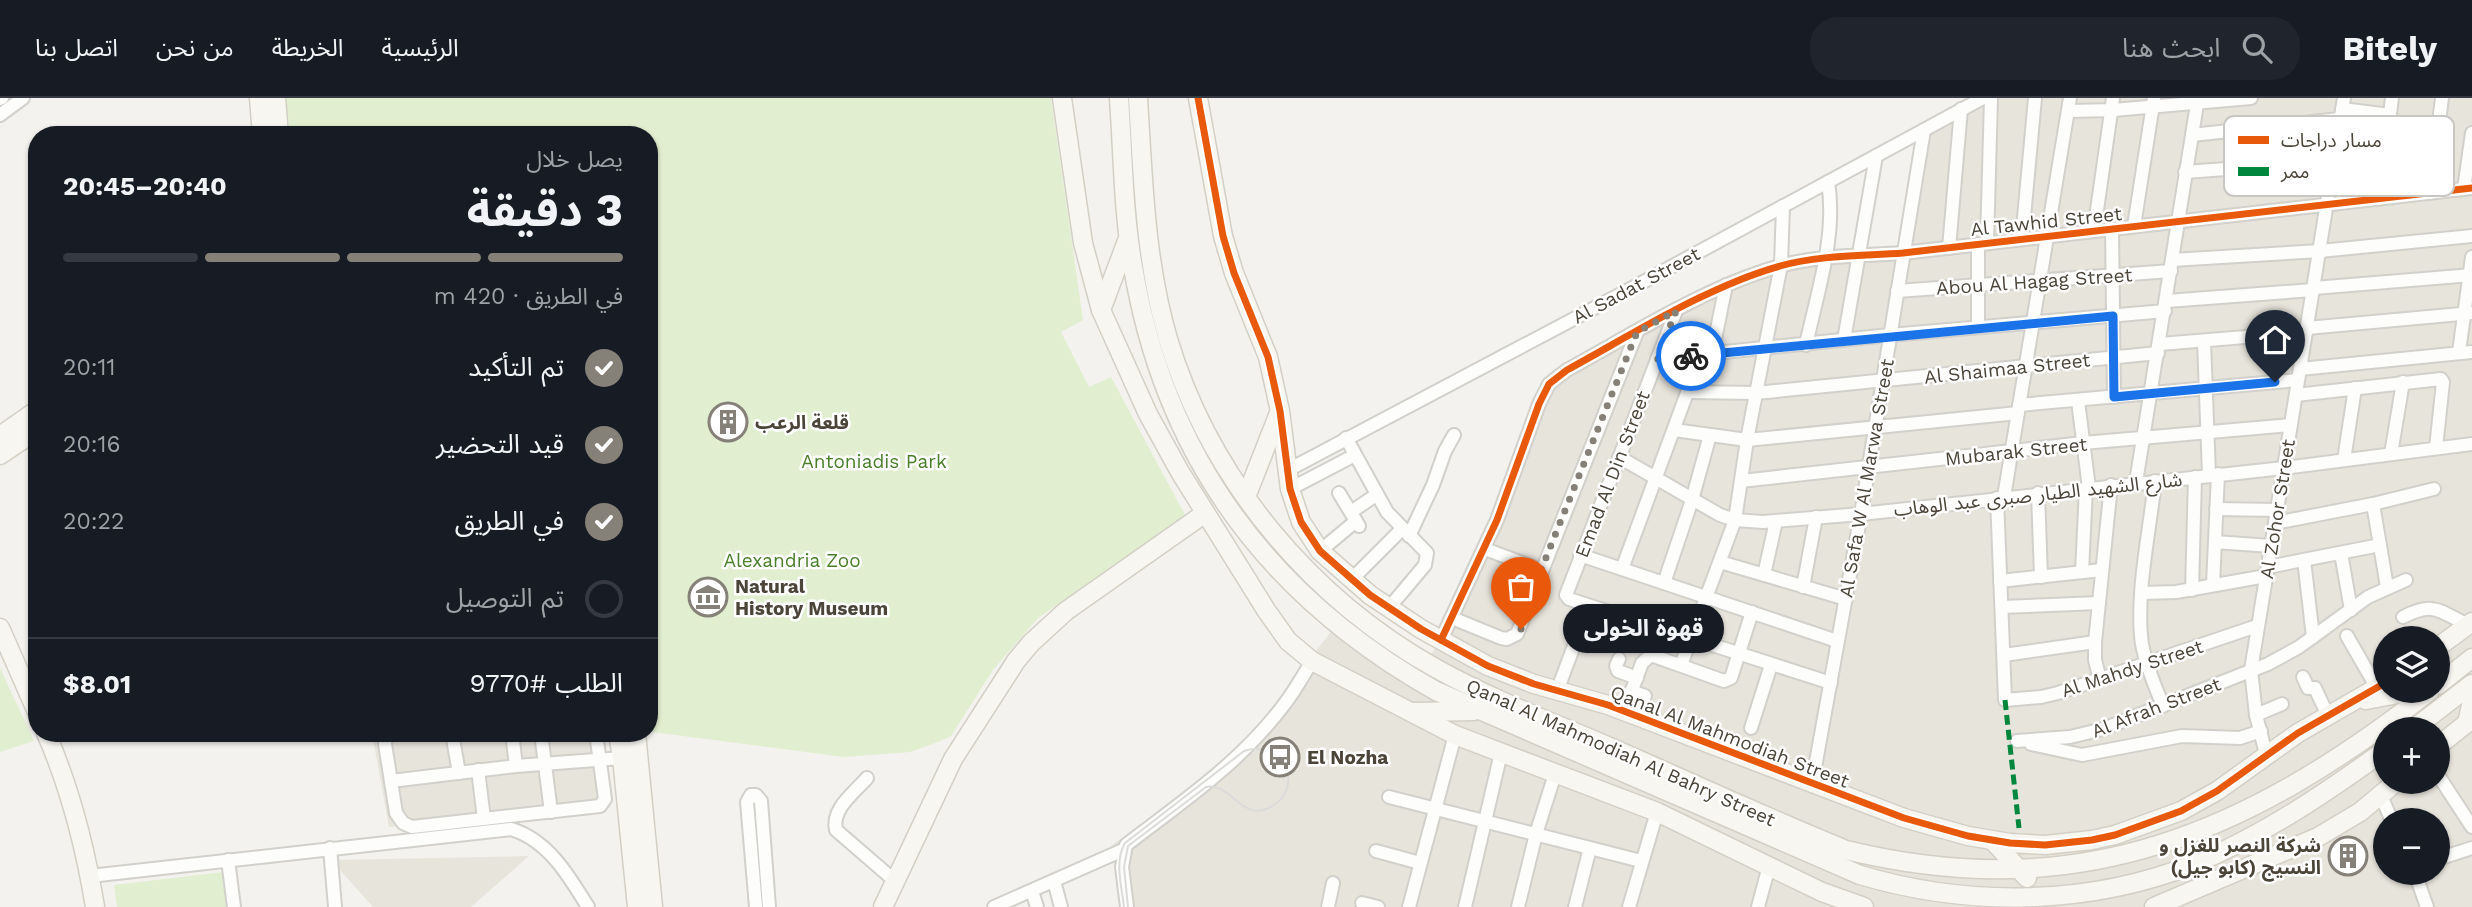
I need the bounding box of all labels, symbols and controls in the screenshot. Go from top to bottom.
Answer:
search box [1810,17,2300,80]
icon: search [2238,29,2276,67]
text: Bitely [2342,29,2437,68]
text: ابحث هنا [2122,33,2220,63]
text: اتصل بنا [35,34,118,62]
text: من نحن [156,34,234,62]
text: الخريطة [272,34,344,62]
text: الرئيسية [382,34,459,62]
legend [2224,116,2454,196]
text: مسار دراجات [2281,129,2382,152]
text: يصل خلال [526,146,623,173]
text: ممر [2280,160,2309,183]
text: 20:40–20:45 [63,171,227,201]
text: 3 دقيقة [467,183,623,237]
street label: Al Tawhid Street [1969,202,2123,241]
street label: Al Sadat Street [1569,242,1704,329]
street label: Abou Al Hagag Street [1935,263,2133,300]
text: في الطريق · 420 m [434,283,623,310]
pin [2245,310,2305,382]
courier [1656,321,1726,391]
icon: home [2256,321,2294,359]
icon: bike [1672,337,1710,375]
street label: Al Shaimaa Street [1923,348,2091,389]
icon: check [585,349,623,387]
text: تم التأكيد [468,352,564,382]
text: 20:11 [63,354,115,381]
street label: Al Safa W Al Marwa Street [1834,357,1899,599]
street label: Emad Al Din Street [1570,387,1655,561]
building icon: قلعة الرعب [707,401,749,443]
place label: قلعة الرعب [755,411,849,434]
icon: check [585,426,623,464]
text: قيد التحضير [436,429,564,459]
text: 20:16 [63,431,120,458]
street label: Mubarak Street [1944,433,2088,470]
street label: Al Zohor Street [2255,437,2300,581]
park label: Antoniadis Park [801,450,947,473]
street label: شارع الشهيد الطيار صبرى عبد الوهاب [1893,468,2184,523]
icon: check [585,503,623,541]
text: في الطريق [455,506,564,536]
text: 20:22 [63,508,124,535]
park label: Alexandria Zoo [723,549,861,572]
pin [1491,557,1551,629]
icon: bag [1502,568,1540,606]
place label: Natural History Museum [735,575,888,620]
museum icon: Natural History Museum [687,576,729,618]
text: تم التوصيل [446,583,564,613]
callout: قهوة الخولى [1563,604,1724,654]
text: قهوة الخولى [1584,615,1703,642]
map controls [2373,626,2450,885]
button: layers [2373,626,2450,703]
street label: Al Mahdy Street [2058,635,2206,702]
text: الطلب #9770 [470,668,623,698]
text: $8.01 [63,669,131,699]
street label: Al Afrah Street [2088,672,2224,743]
street label: Qanal Al Mahmodiah Al Bahry Street [1463,674,1779,831]
street label: Qanal Al Mahmodiah Street [1607,680,1852,793]
button: + [2373,717,2450,794]
bus stop icon: El Nozha [1259,736,1301,778]
place label: El Nozha [1307,746,1388,769]
button: − [2373,808,2450,885]
place label: شركة النصر للغزل و النسيج (كابو جيل) [2159,834,2321,882]
building icon: شركة النصر للغزل و النسيج (كابو جيل) [2327,835,2369,877]

